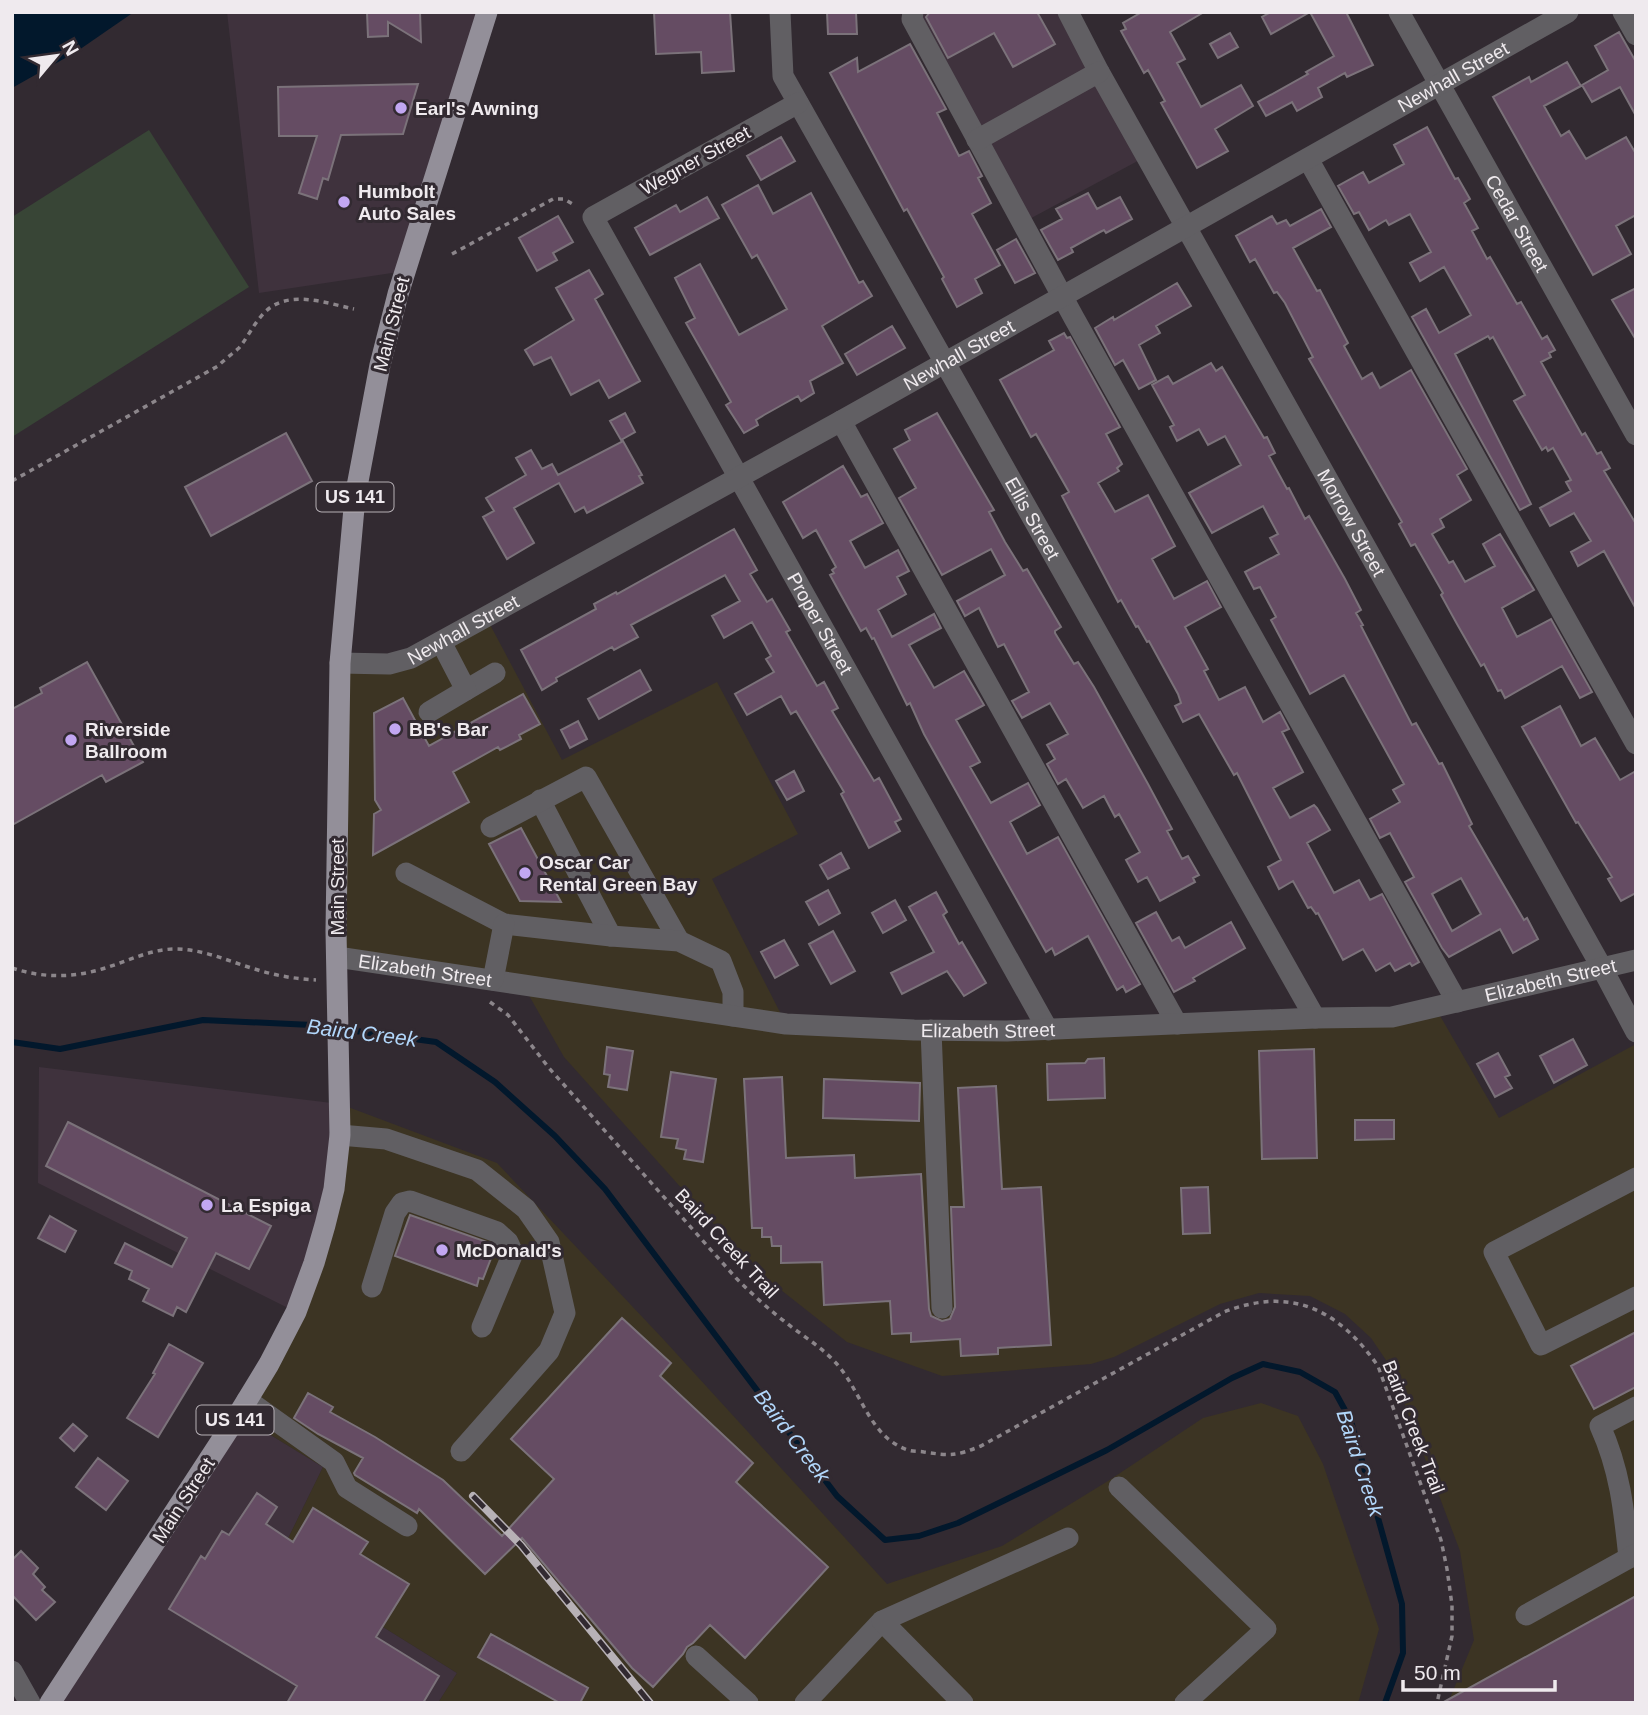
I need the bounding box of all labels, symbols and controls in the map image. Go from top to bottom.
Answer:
north arrow [21,21,91,91]
text: N [58,37,83,59]
street label: Newhall Street [1394,37,1513,117]
place label: Earl's Awning [415,98,539,119]
marker: Earl's Awning [393,100,409,116]
street label: Wegner Street [637,121,754,199]
street label: Cedar Street [1481,171,1553,276]
place label: Humbolt Auto Sales [358,181,456,224]
marker: Humbolt Auto Sales [336,194,352,210]
street label: Main Street [370,274,414,374]
street label: Newhall Street [900,315,1019,395]
street label: Morrow Street [1313,465,1390,580]
street label: Ellis Street [1001,474,1064,564]
road number: US 141 [316,482,394,512]
street label: Proper Street [783,569,857,678]
street label: Newhall Street [404,590,523,669]
place label: Riverside Ballroom [85,719,171,762]
place label: BB's Bar [409,719,489,740]
marker: BB's Bar [387,721,403,737]
marker: Riverside Ballroom [63,732,79,748]
street label: Main Street [327,838,348,936]
place label: Oscar Car Rental Green Bay [539,852,698,895]
marker: Oscar Car Rental Green Bay [517,865,533,881]
street label: Elizabeth Street [357,950,494,991]
street label: Elizabeth Street [1483,955,1619,1006]
water label: Baird Creek [306,1014,420,1051]
street label: Elizabeth Street [921,1019,1056,1042]
street label: Baird Creek Trail [671,1184,783,1302]
place label: La Espiga [221,1195,311,1216]
marker: La Espiga [199,1197,215,1213]
place label: McDonald's [456,1240,562,1261]
marker: McDonald's [434,1242,450,1258]
street label: Baird Creek Trail [1378,1357,1449,1497]
water label: Baird Creek [750,1384,836,1488]
road number: US 141 [196,1406,274,1434]
water label: Baird Creek [1332,1407,1389,1521]
street label: Main Street [148,1453,219,1547]
scale bar [1403,1648,1555,1692]
text: 50 m [1414,1661,1461,1684]

